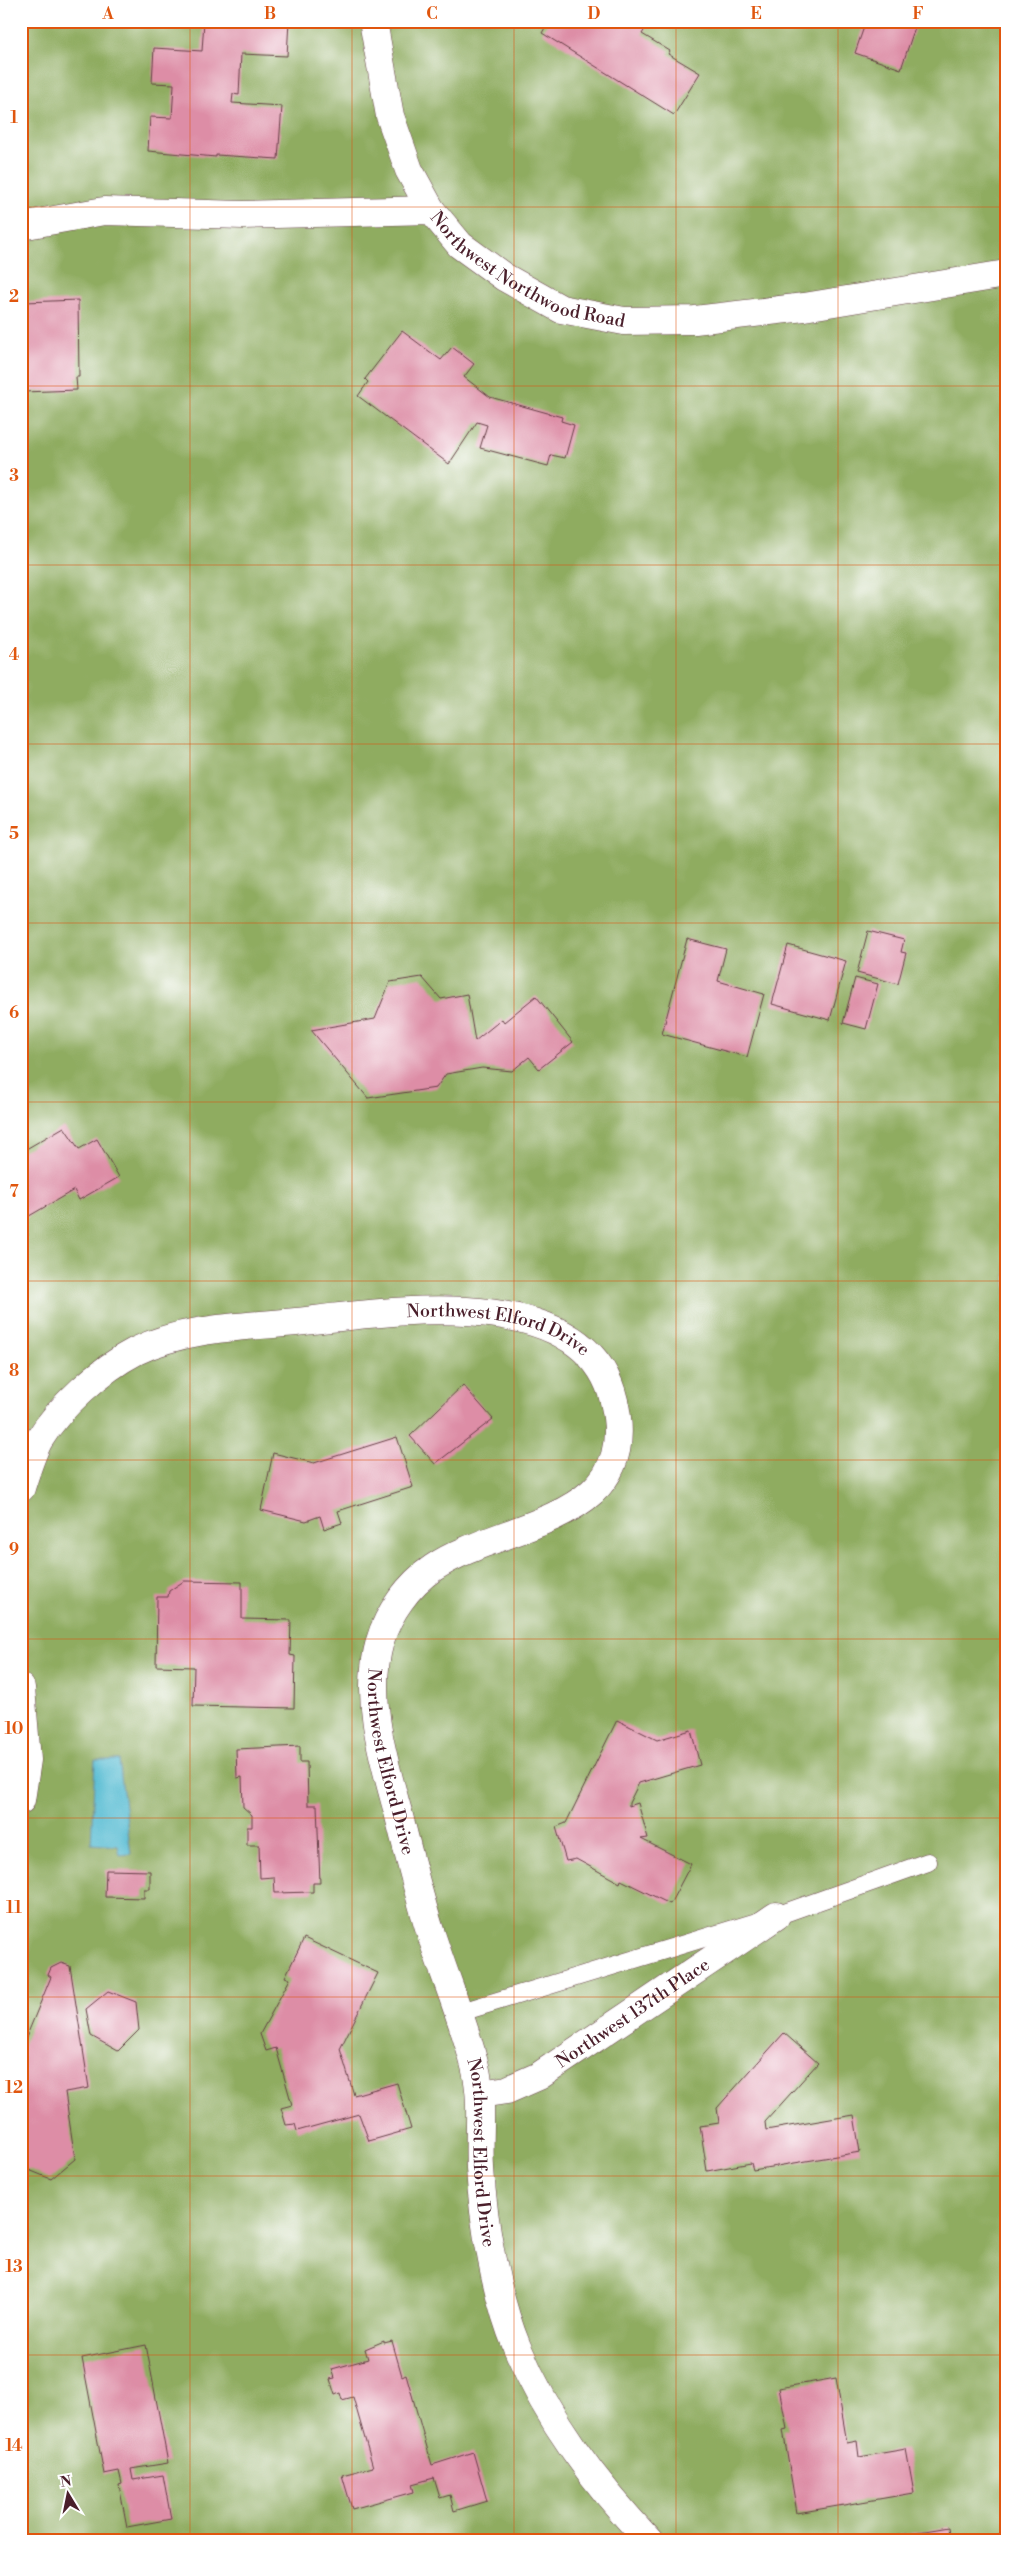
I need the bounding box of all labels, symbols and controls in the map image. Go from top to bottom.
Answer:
text: A [101,4,114,24]
text: B [264,4,276,24]
text: C [426,4,438,24]
text: D [588,4,601,24]
text: E [750,4,762,24]
text: F [912,4,924,24]
text: 1 [10,108,18,128]
street label: Northwest Northwood Road [425,206,628,333]
text: 2 [9,287,19,307]
text: 3 [9,466,19,486]
text: 4 [9,645,20,665]
text: 5 [9,824,19,844]
text: 6 [9,1003,19,1023]
text: 7 [9,1182,19,1202]
street label: Northwest Elford Drive [406,1299,595,1361]
text: 8 [9,1361,19,1381]
text: 9 [9,1540,19,1560]
street label: Northwest Elford Drive [362,1668,420,1857]
text: 10 [5,1719,23,1739]
text: 11 [6,1898,22,1918]
street label: Northwest 137th Place [551,1953,714,2073]
street label: Northwest Elford Drive [462,2056,501,2249]
text: 12 [5,2078,23,2098]
text: 13 [5,2257,23,2277]
text: 14 [5,2436,23,2456]
north arrow [42,2470,92,2520]
text: N [59,2472,73,2492]

